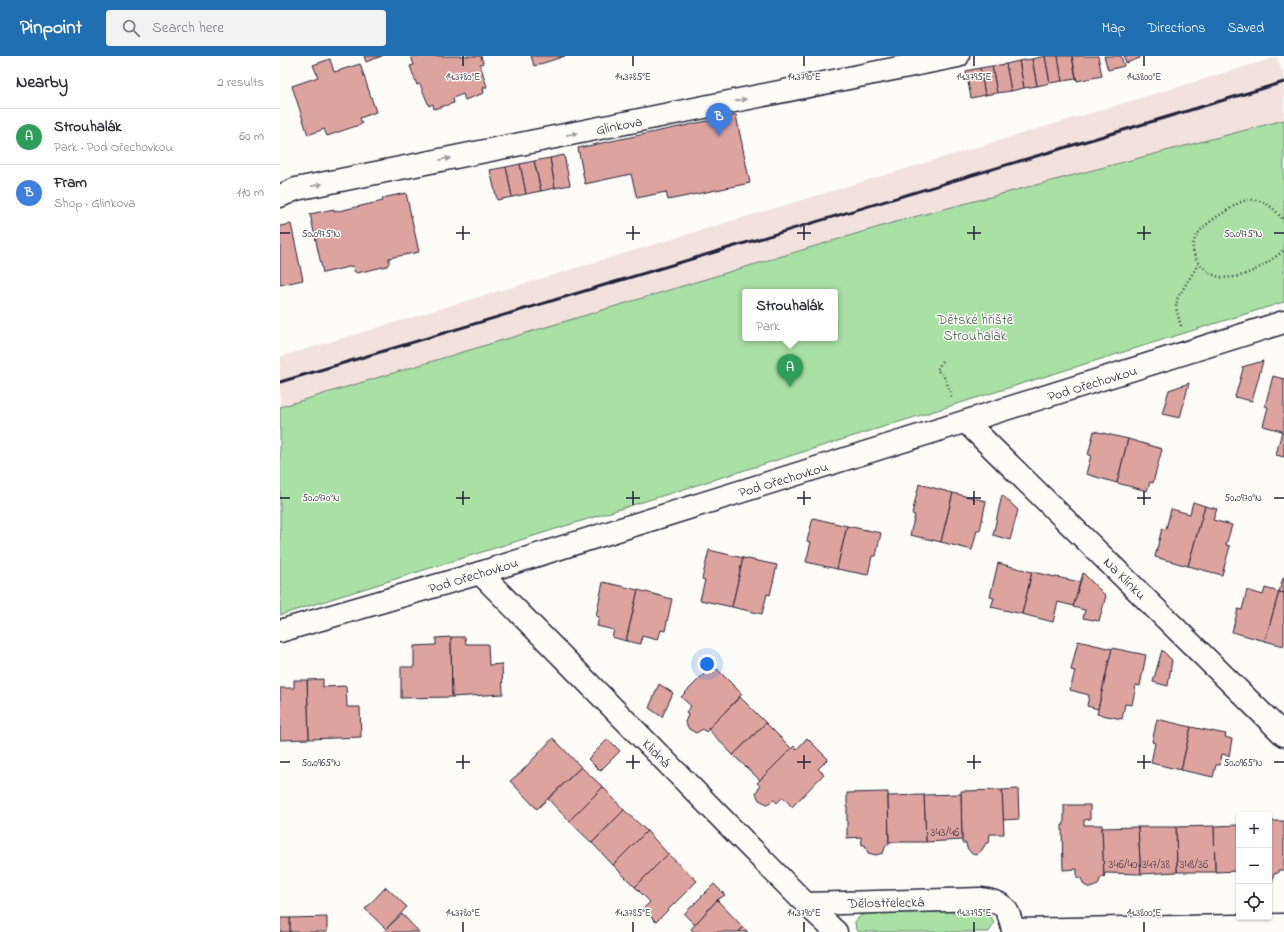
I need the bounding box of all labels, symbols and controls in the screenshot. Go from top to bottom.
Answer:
search box [106,10,386,46]
text: Pinpoint [20,15,82,42]
icon: search [120,17,142,39]
text: Search here [152,17,224,39]
text: Map [1102,18,1125,39]
text: Directions [1147,18,1205,39]
text: Saved [1227,18,1264,39]
text: Nearby [16,70,68,95]
text: 14.3780°E [446,70,480,85]
text: 14.3785°E [615,70,651,85]
text: 14.3790°E [787,70,821,85]
text: 14.3795°E [956,70,992,85]
text: 14.3800°E [1127,70,1161,85]
text: 2 results [217,73,264,92]
one-way arrow [735,97,747,103]
pin: B [706,103,732,136]
street label: Glinkova [594,112,644,141]
text: Strouhalák [54,116,122,138]
text: A [25,127,33,146]
text: 60 m [239,127,264,146]
one-way arrow [566,131,578,137]
text: Park · Pod Ořechovkou [54,138,173,157]
one-way arrow [438,156,451,162]
text: Fram [54,172,87,194]
one-way arrow [311,182,323,188]
text: B [25,183,33,202]
text: 110 m [237,183,264,202]
text: Shop · Glinkova [54,194,135,213]
text: 50.0975°N [302,227,341,242]
text: 50.0975°N [1224,227,1263,242]
popup [742,289,838,341]
text: Strouhalák [756,295,824,317]
park label: Dětské hřiště Strouhalák [936,310,1014,347]
text: Park [756,317,780,336]
pin: A [777,354,803,387]
street label: Pod Ořechovkou [1045,361,1140,408]
street label: Pod Ořechovkou [736,457,831,504]
text: 50.0970°N [302,491,340,506]
text: 50.0970°N [1224,491,1262,506]
street label: Pod Ořechovkou [426,553,521,600]
street label: Na Klínku [1098,553,1150,605]
your location [697,654,717,674]
street label: Klidná [637,735,675,773]
text: 50.0965°N [302,756,341,771]
text: 50.0965°N [1224,756,1263,771]
map controls [1236,812,1272,920]
button: + [1236,812,1272,848]
house number: 343/46 [931,824,960,842]
button: − [1236,848,1272,884]
house number: 346/40 [1108,856,1138,874]
house number: 347/38 [1142,856,1171,874]
house number: 348/36 [1180,856,1209,874]
button: locate [1236,884,1272,920]
street label: Dělostřelecká [847,892,925,915]
text: 14.3780°E [446,906,480,921]
text: 14.3785°E [615,906,651,921]
text: 14.3790°E [787,906,821,921]
text: 14.3795°E [956,906,992,921]
text: 14.3800°E [1127,906,1161,921]

